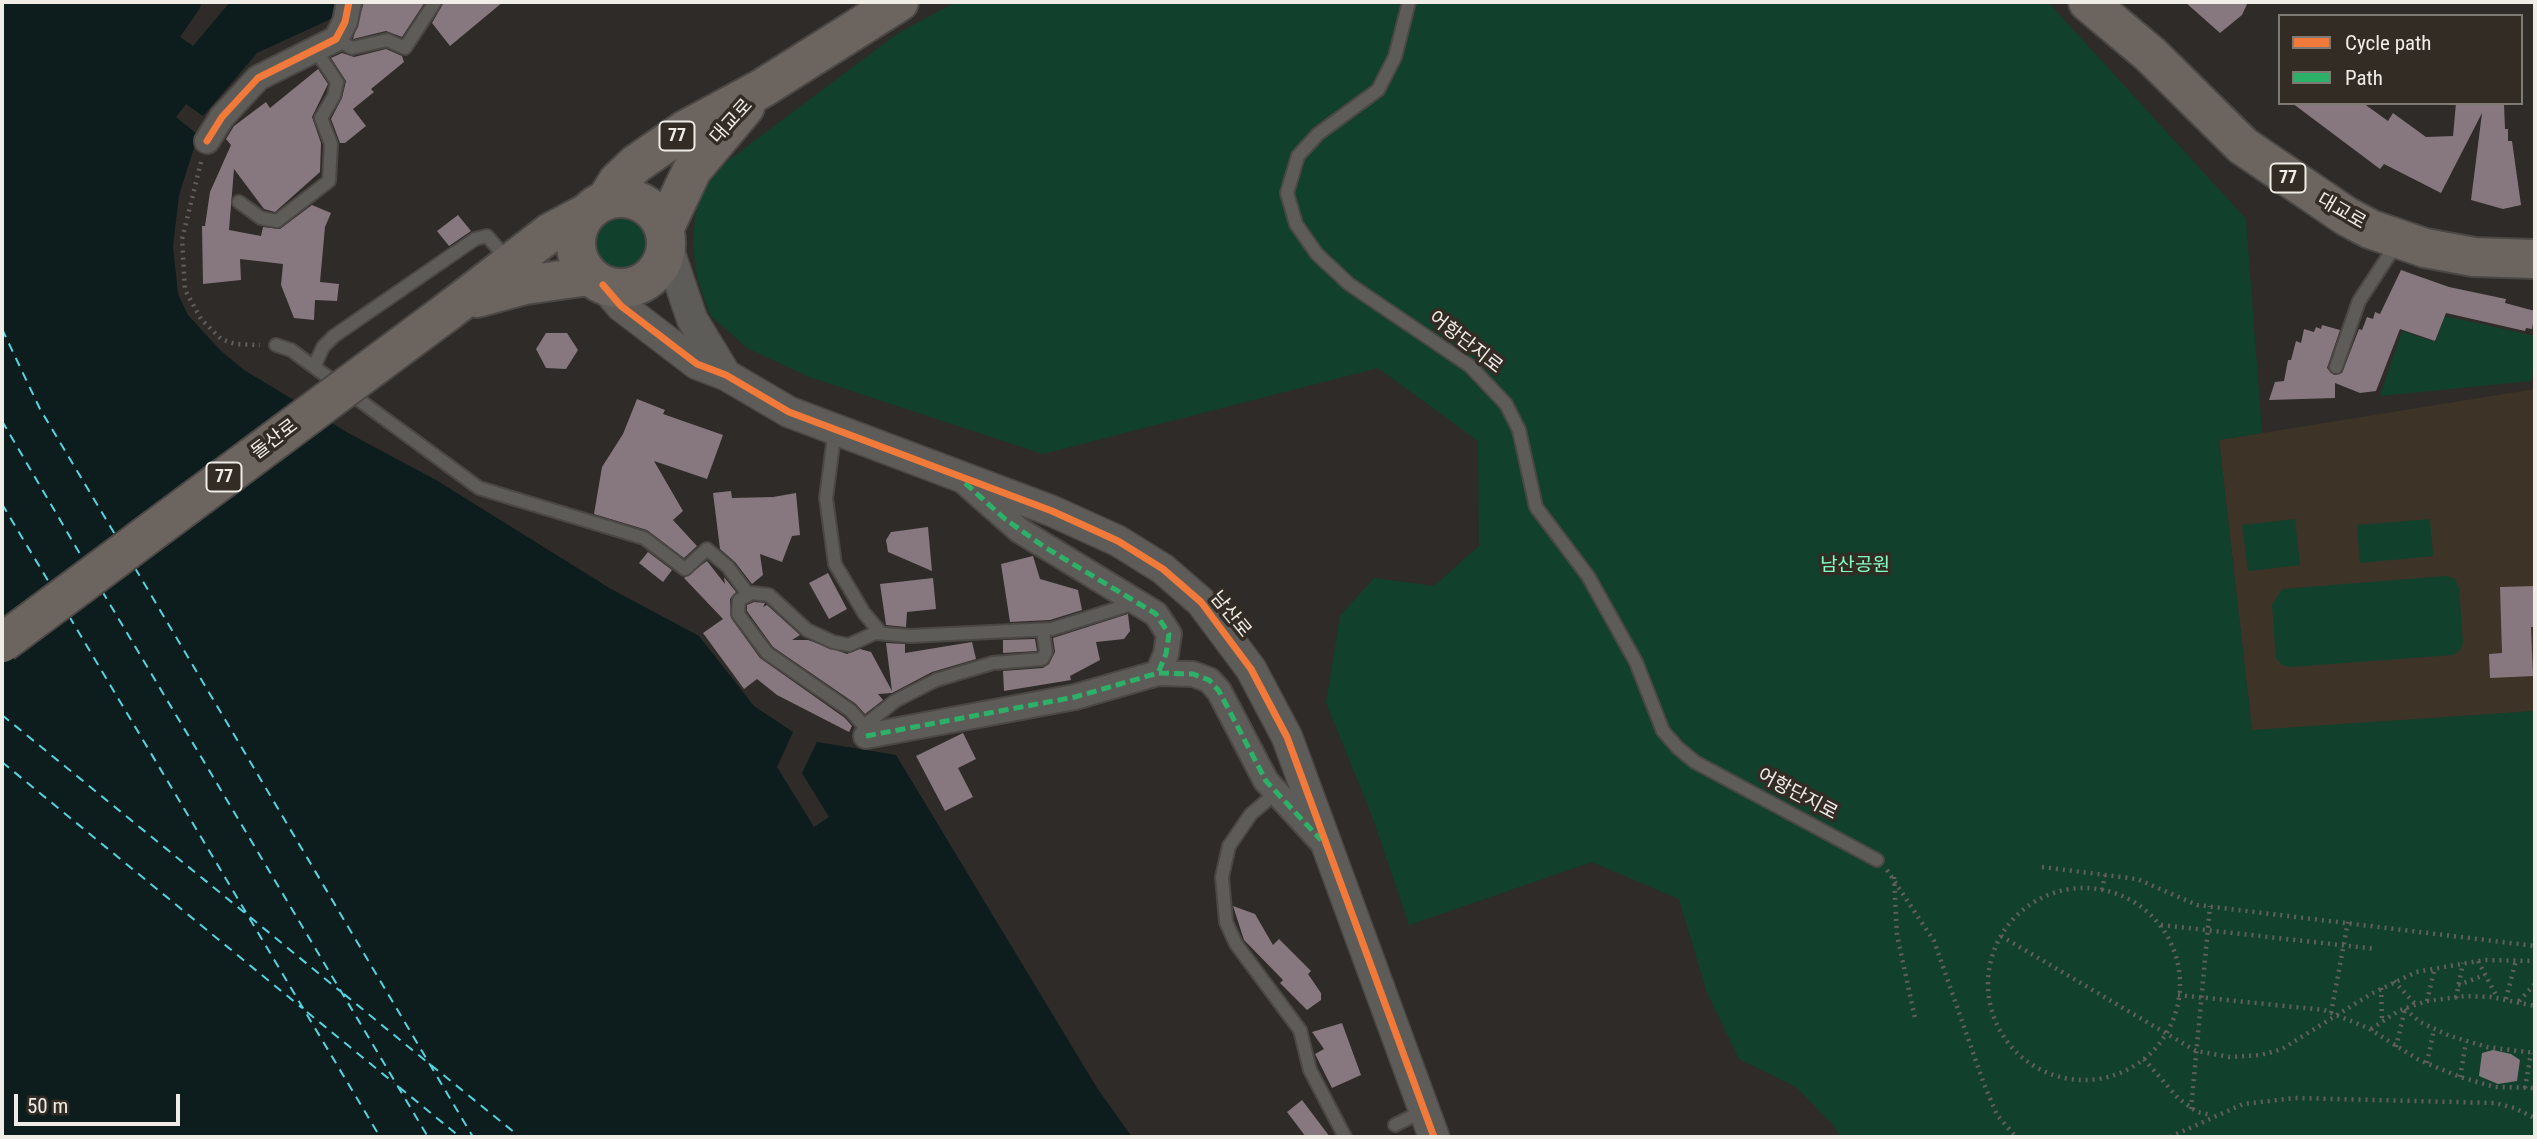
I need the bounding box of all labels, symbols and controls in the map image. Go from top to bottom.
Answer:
legend [2278,14,2523,105]
text: Cycle path [2345,31,2431,55]
text: Path [2345,66,2383,90]
street label: 대교로 [706,95,758,149]
road number: 77 [660,121,694,150]
road number: 77 [2270,163,2306,192]
street label: 대교로 [2313,189,2369,235]
street label: 어항단지로 [1424,307,1506,379]
street label: 돌산로 [247,415,303,465]
road number: 77 [206,462,242,491]
park label: 남산공원 [1820,555,1890,577]
street label: 남산로 [1205,587,1255,643]
street label: 어항단지로 [1753,764,1841,826]
scale bar [18,1080,184,1124]
text: 50 m [27,1094,68,1118]

